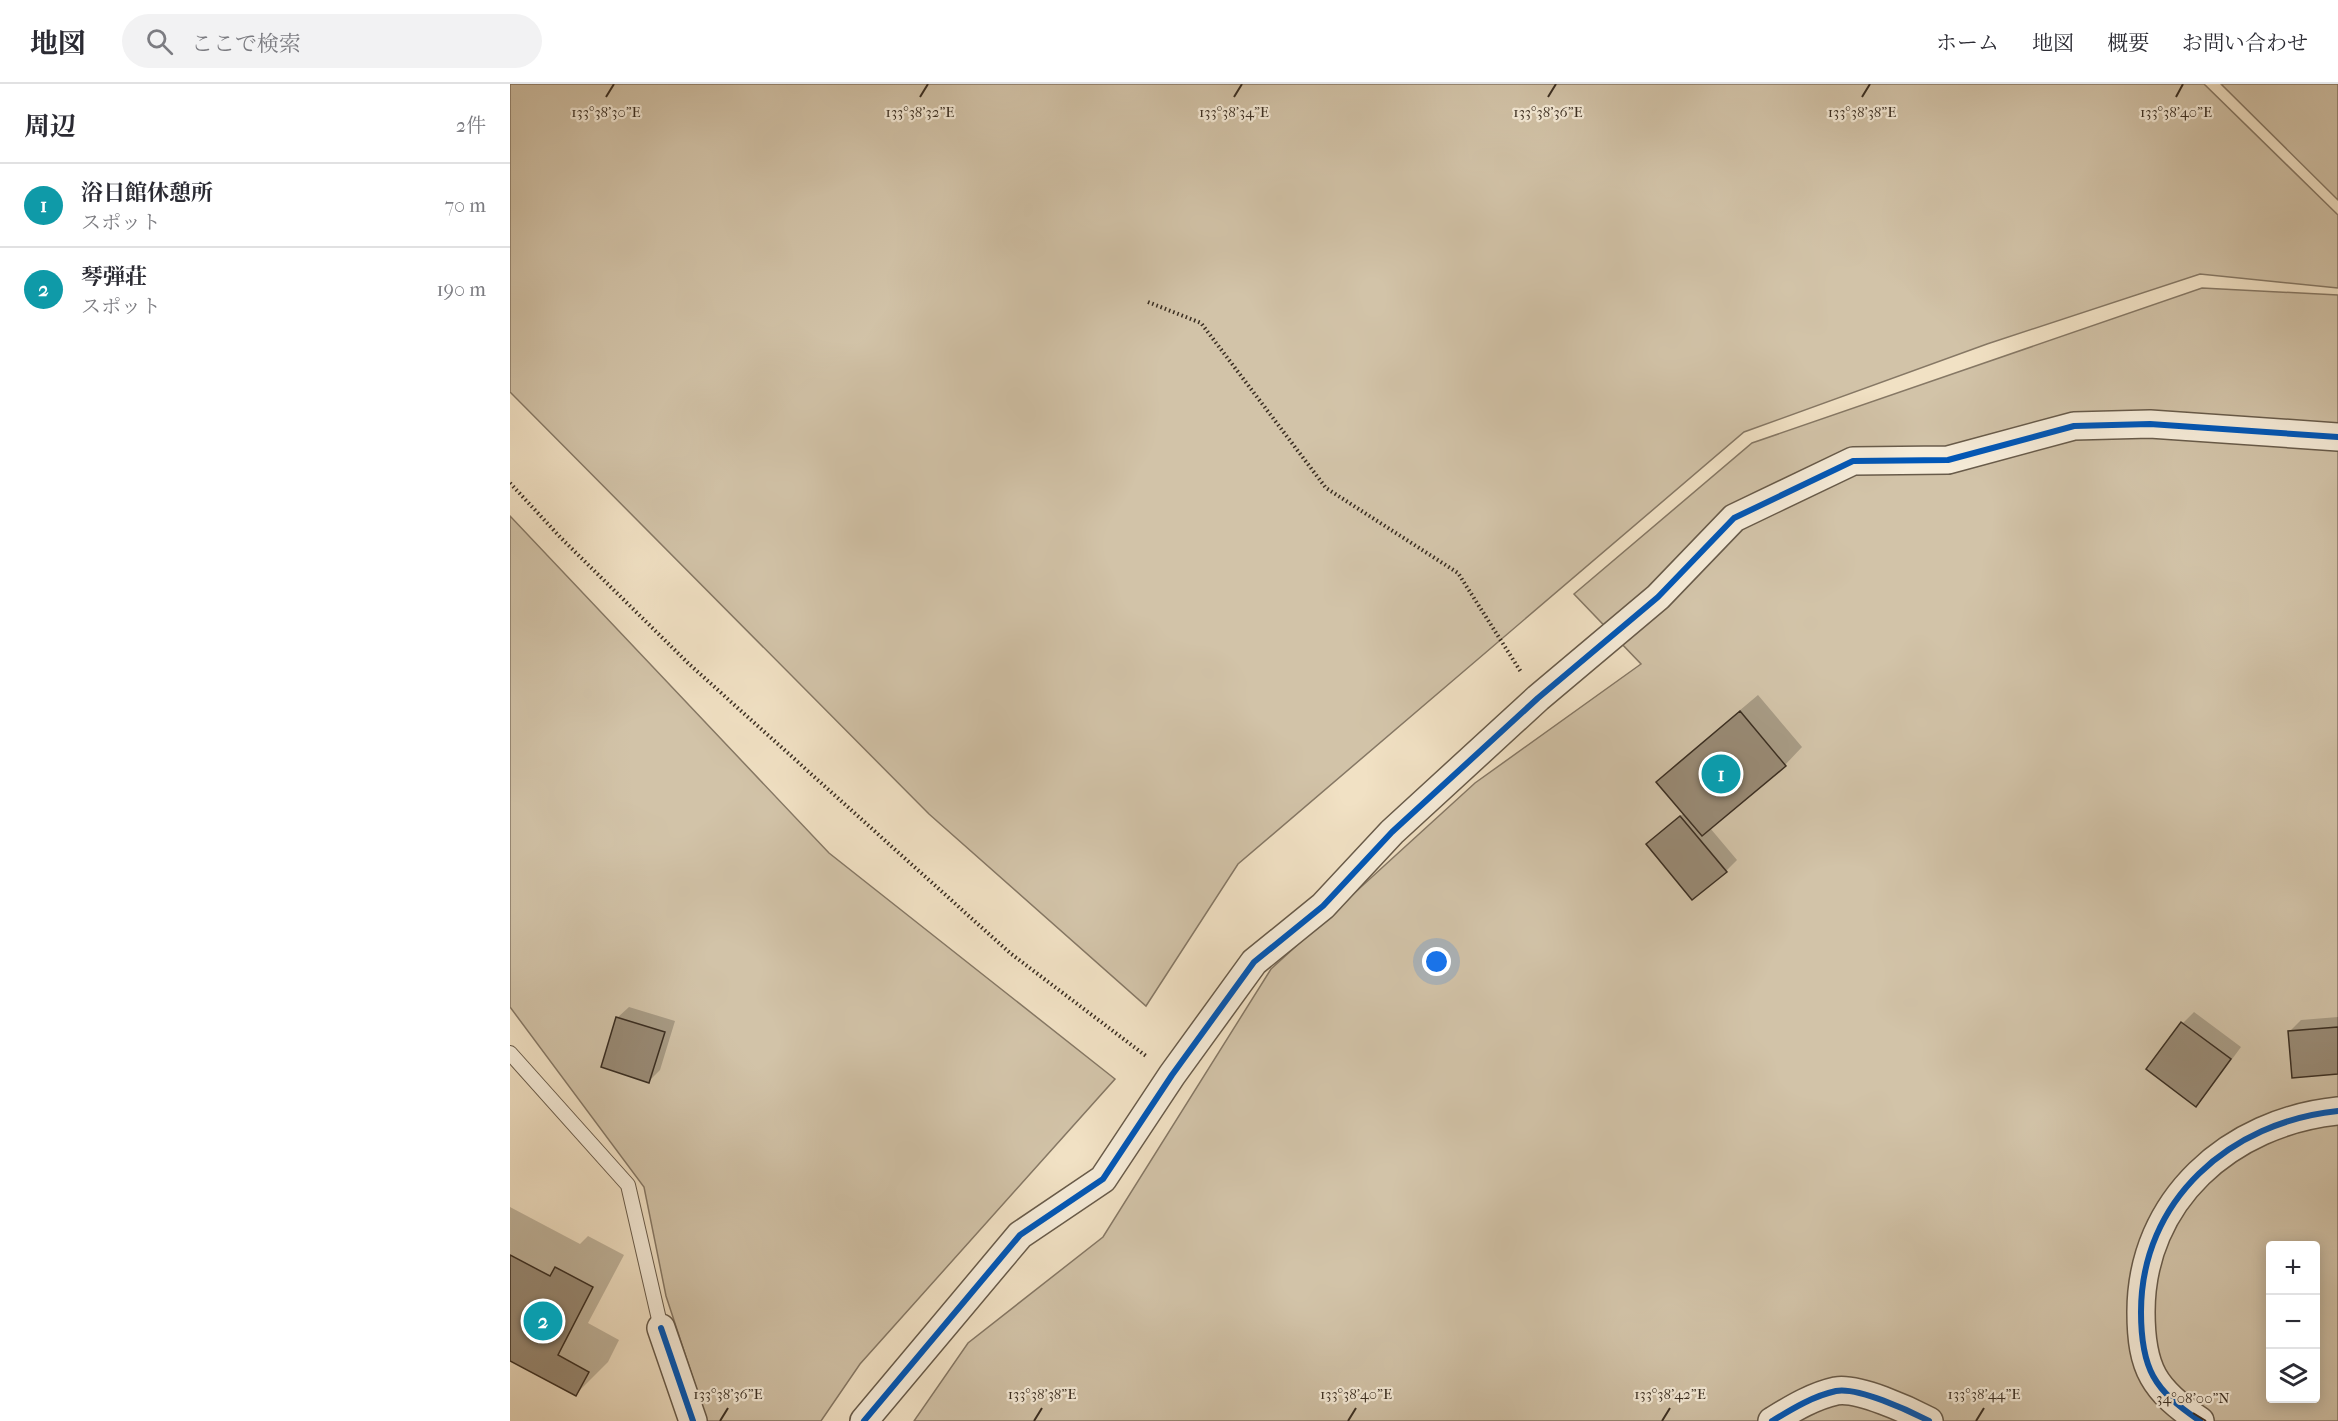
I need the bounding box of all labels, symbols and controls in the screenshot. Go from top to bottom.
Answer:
search box [122,14,542,68]
icon: search [143,25,176,58]
text: 地図 [30,27,86,60]
text: ここで検索 [191,31,301,57]
text: ホーム [1936,31,1999,55]
text: 地図 [2032,31,2074,55]
text: 概要 [2107,31,2149,55]
text: お問い合わせ [2182,31,2308,55]
text: 133°38'30"E [571,103,641,121]
text: 133°38'32"E [886,103,954,121]
text: 133°38'34"E [1199,103,1269,121]
text: 133°38'36"E [1513,103,1583,121]
text: 133°38'38"E [1828,103,1896,121]
text: 133°38'40"E [2140,103,2212,121]
text: 周辺 [24,111,76,142]
text: 2件 [456,114,486,137]
text: 浴日館休憩所 [81,180,213,206]
text: 1 [40,194,47,217]
text: 70 m [444,194,486,217]
text: スポット [81,211,161,234]
text: 琴弾荘 [81,264,147,290]
text: 2 [38,278,49,301]
text: 190 m [436,278,486,301]
text: スポット [81,295,161,318]
pin: 1 [1702,752,1740,796]
your location [1422,947,1451,976]
map controls [2266,1241,2320,1403]
button: + [2266,1241,2320,1295]
button: − [2266,1295,2320,1349]
pin: 2 [524,1298,562,1344]
button: layers [2266,1349,2320,1403]
text: 133°38'36"E [693,1385,763,1403]
text: 133°38'38"E [1008,1385,1076,1403]
text: 133°38'40"E [1320,1385,1392,1403]
text: 133°38'42"E [1634,1385,1706,1403]
text: 133°38'44"E [1948,1385,2020,1403]
text: 34°08'00"N [2156,1389,2230,1407]

